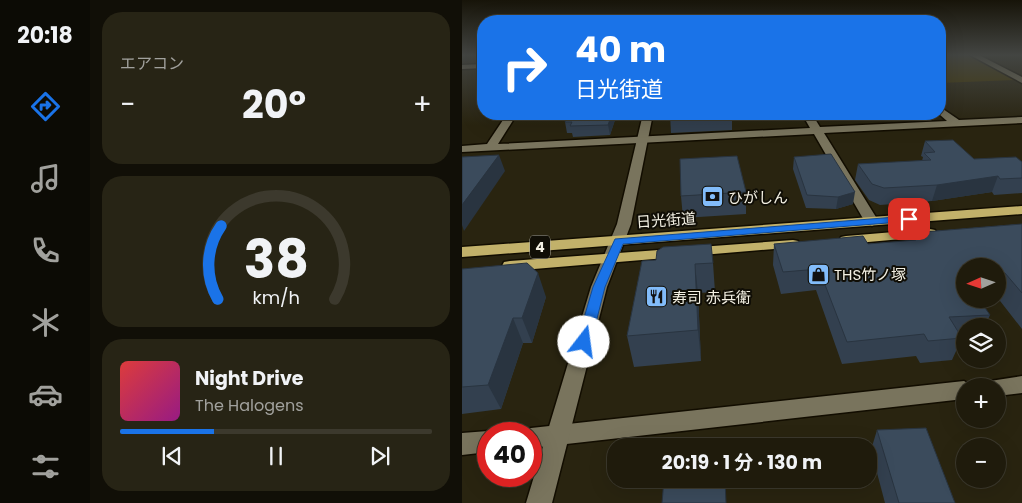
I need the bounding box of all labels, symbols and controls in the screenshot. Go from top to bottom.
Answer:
text: 20:18 [17,20,73,51]
text: 40 m [575,25,666,74]
icon: right [492,35,557,100]
text: エアコン [120,52,184,75]
text: 日光街道 [575,74,663,105]
text: 20° [242,78,306,131]
text: − [120,85,135,124]
text: + [413,85,432,124]
icon: directions [28,89,63,124]
icon: music [28,161,63,196]
bank icon: ひがしん [700,185,724,209]
place label: ひがしん [728,187,788,208]
pin [888,198,930,240]
icon: arrive [895,205,923,233]
street label: 日光街道 [635,207,697,233]
text: 38 [243,223,309,296]
icon: phone [28,233,63,268]
road number: 4 [530,236,550,258]
north arrow [956,258,1006,308]
map controls [956,258,1006,488]
shop icon: THS竹ノ塚 [806,262,830,286]
place label: THS竹ノ塚 [834,264,906,285]
text: km/h [252,285,300,310]
restaurant icon: 寿司 赤兵衛 [644,285,668,309]
place label: 寿司 赤兵衛 [672,287,751,308]
icon: climate [28,305,63,340]
position arrow [557,315,609,367]
button: layers [956,318,1006,368]
text: Night Drive [195,365,304,392]
icon: car [28,377,63,412]
button: + [956,378,1006,428]
text: The Halogens [195,394,303,417]
speed limit sign: 40 [477,422,542,487]
button: − [956,438,1006,488]
icon: previous [158,442,186,470]
icon: pause [262,442,290,470]
icon: next [366,442,394,470]
icon: filters [28,449,63,484]
text: 20:19 · 1 分 · 130 m [662,449,822,476]

